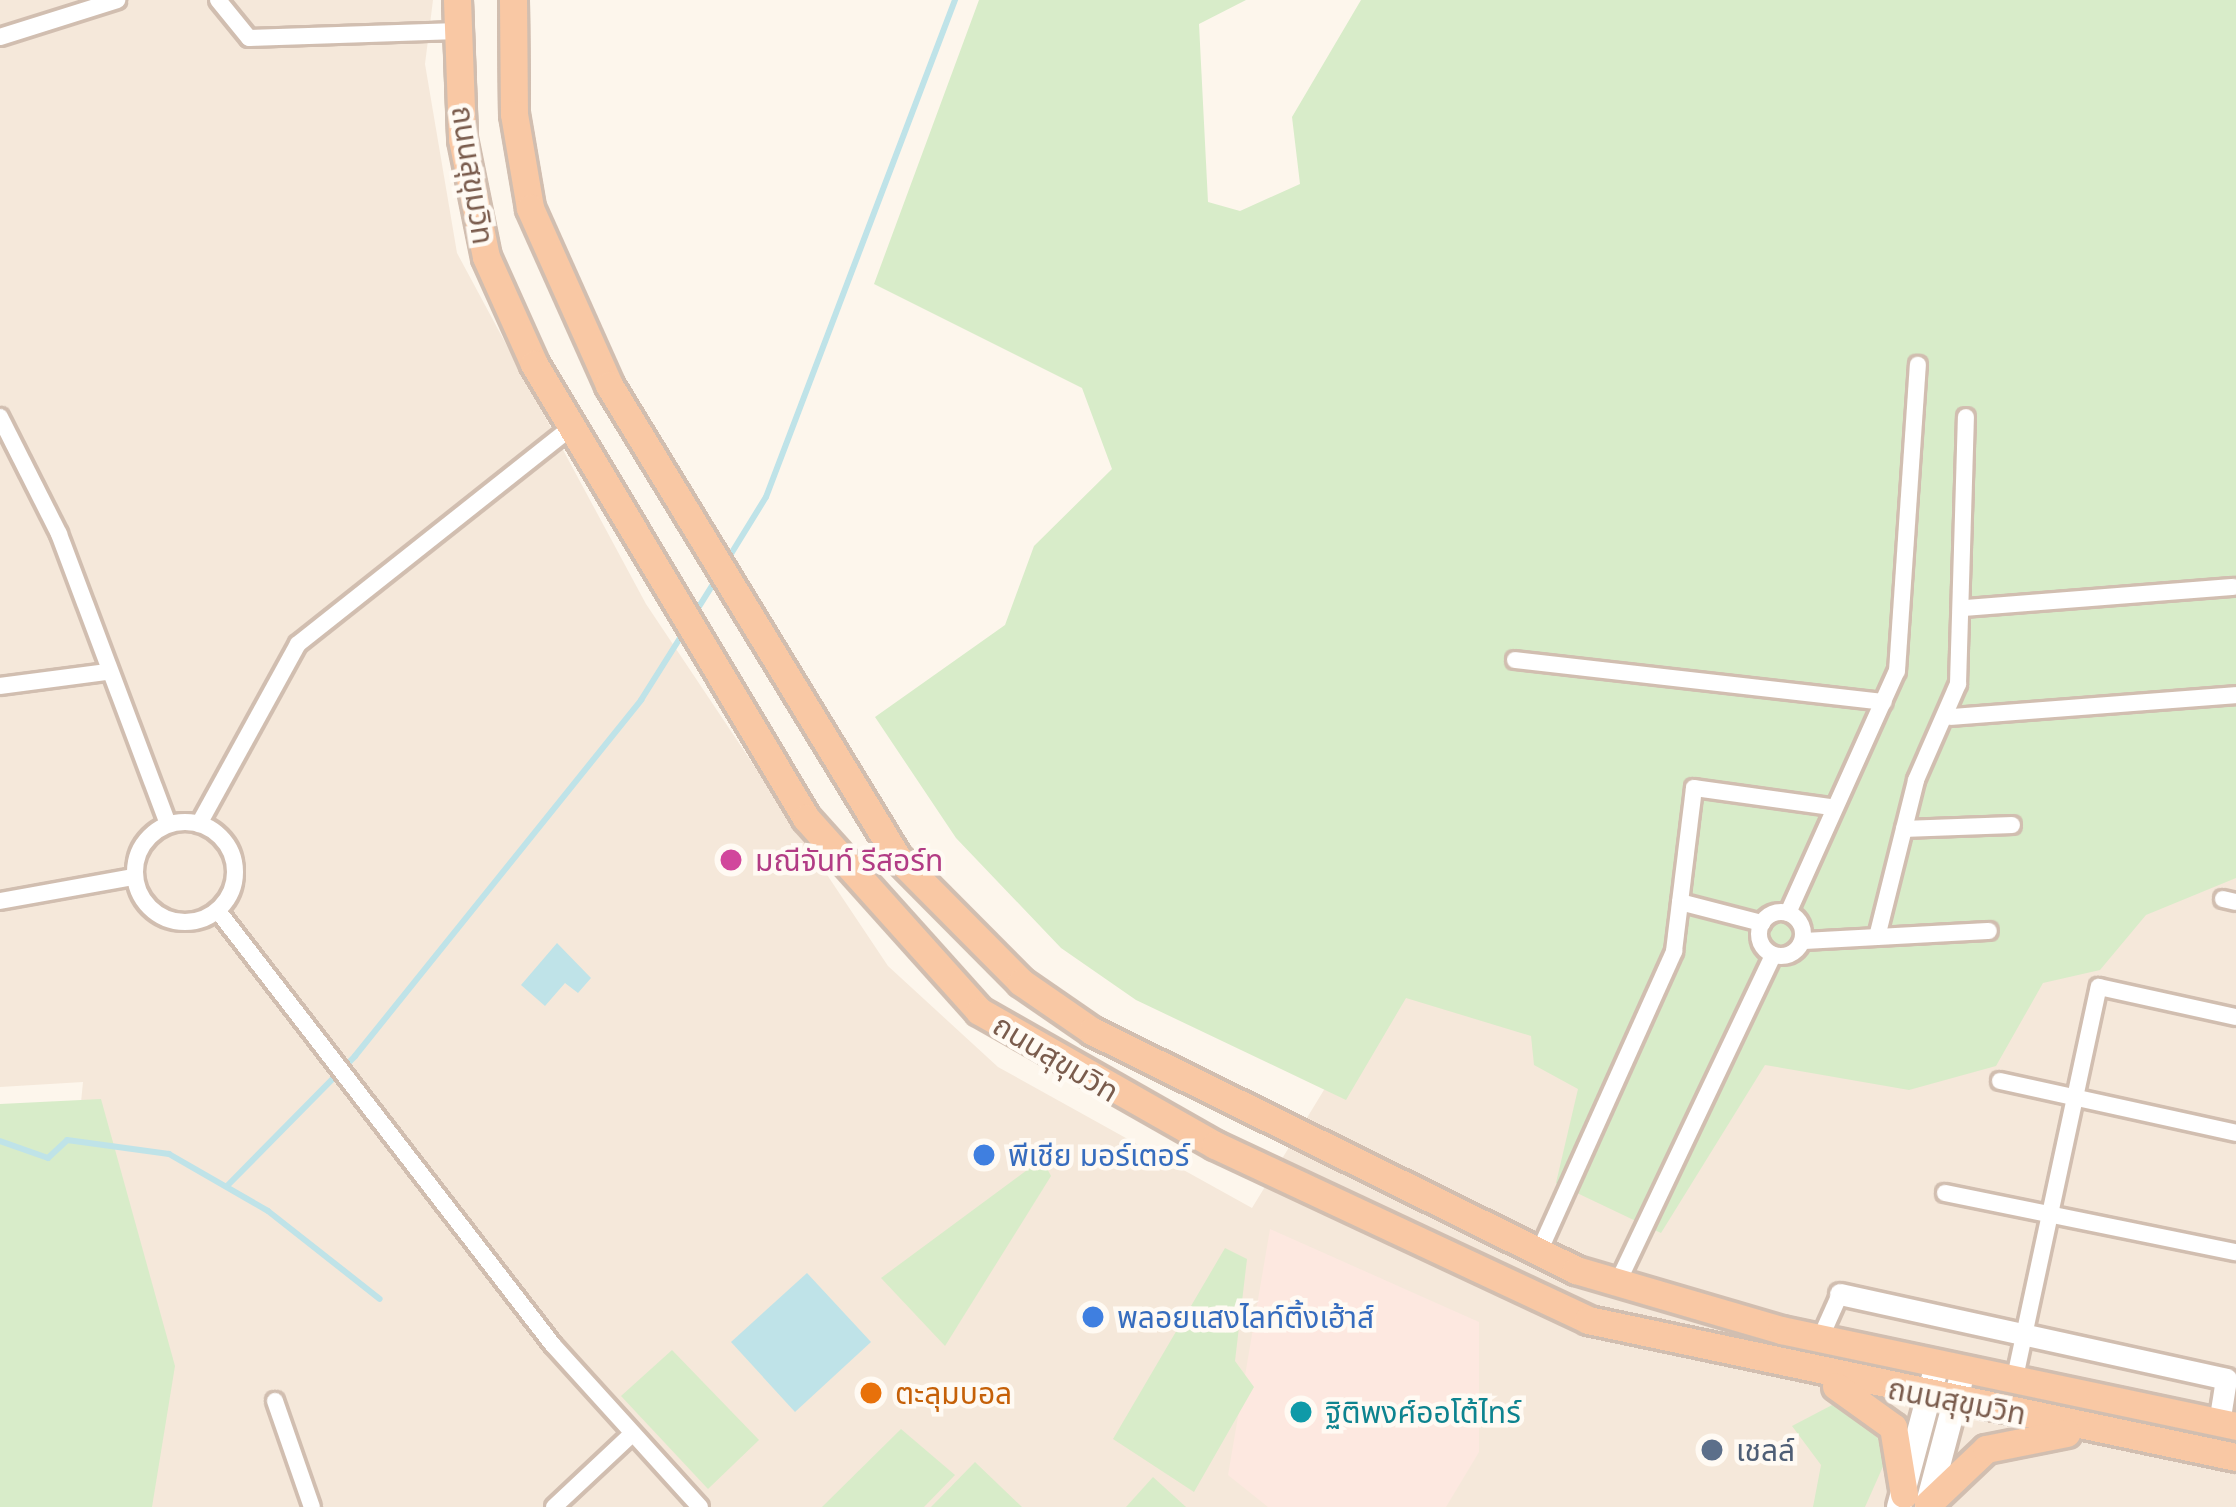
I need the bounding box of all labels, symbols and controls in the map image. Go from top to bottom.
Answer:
street label: ถนนสุขุมวิท [444,103,502,247]
place label: มณีจันท์ รีสอร์ท [755,842,943,878]
marker: มณีจันท์ รีสอร์ท [718,847,744,873]
street label: ถนนสุขุมวิท [987,1007,1125,1109]
place label: พีเชีย มอร์เตอร์ [1008,1137,1189,1173]
marker: พีเชีย มอร์เตอร์ [971,1142,997,1168]
place label: พลอยแสงไลท์ติ้งเฮ้าส์ [1117,1299,1374,1335]
marker: พลอยแสงไลท์ติ้งเฮ้าส์ [1080,1304,1106,1330]
street label: ถนนสุขุมวิท [1885,1370,2029,1432]
place label: ตะลุมบอล [895,1375,1012,1411]
marker: ตะลุมบอล [858,1380,884,1406]
place label: ฐิติพงศ์ออโต้ไทร์ [1325,1394,1521,1430]
marker: ฐิติพงศ์ออโต้ไทร์ [1288,1399,1314,1425]
place label: เชลล์ [1736,1432,1795,1468]
marker: เชลล์ [1699,1437,1725,1463]

